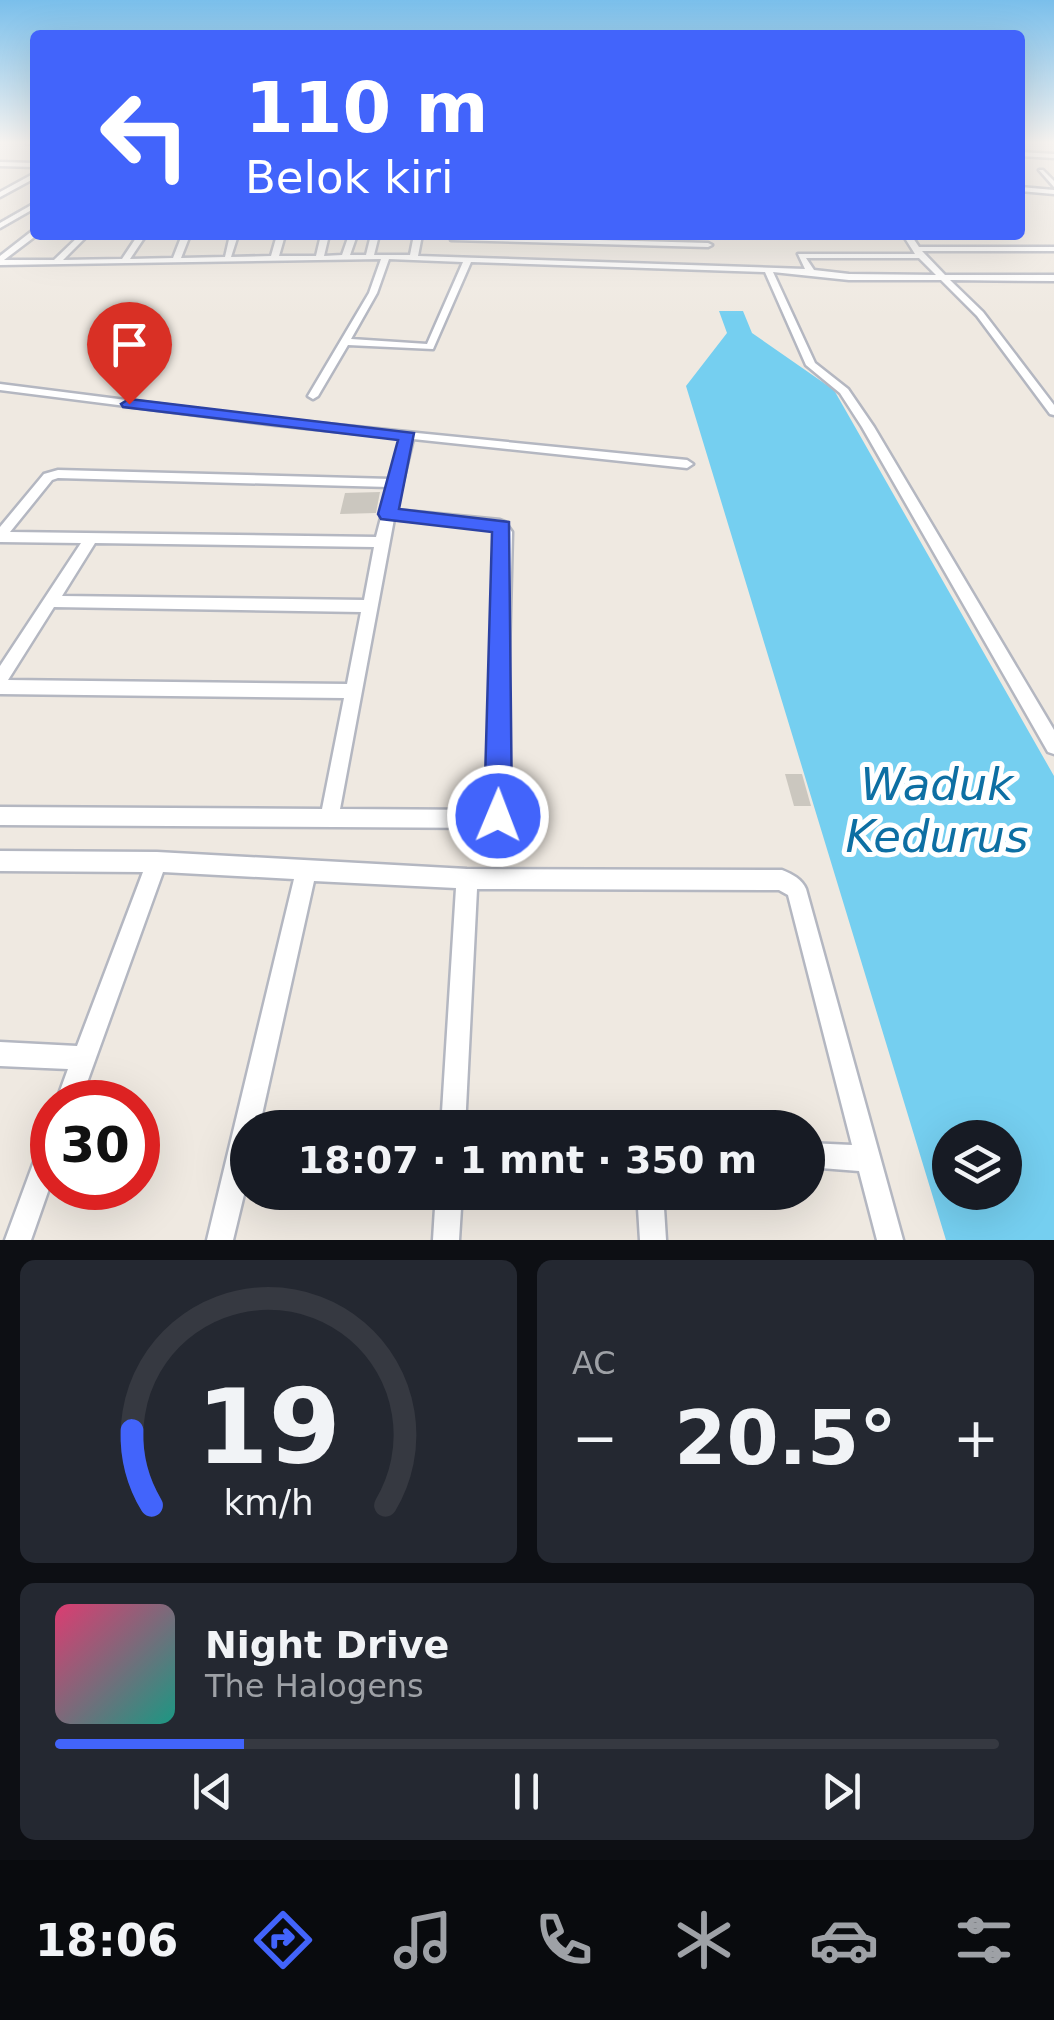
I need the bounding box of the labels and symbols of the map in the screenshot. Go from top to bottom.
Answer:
pin [87,302,172,405]
water label: Waduk Kedurus [845,758,1029,863]
position arrow [446,764,550,868]
speed limit sign: 30 [30,1080,160,1210]

